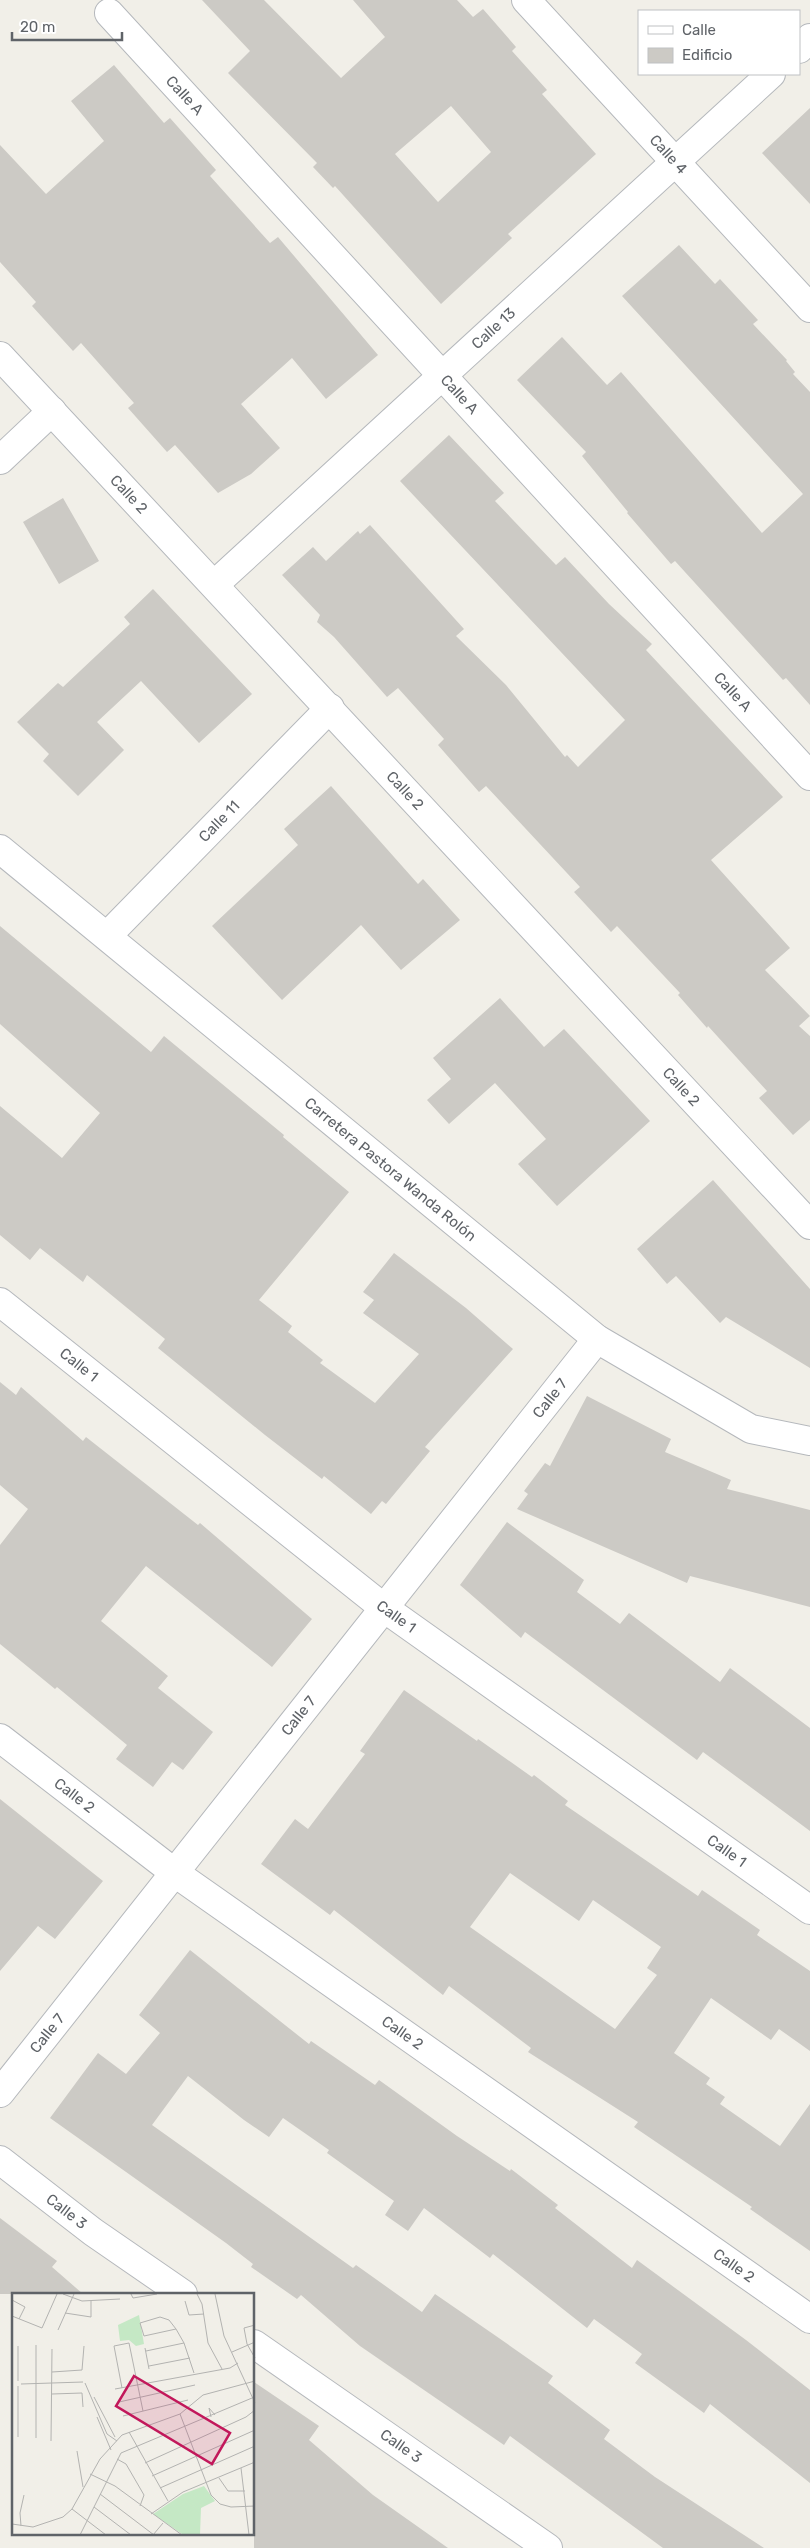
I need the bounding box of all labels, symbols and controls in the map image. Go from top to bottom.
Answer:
scale bar [12,10,122,42]
legend [638,10,800,75]
text: 20 m [20,18,55,36]
text: Calle [682,21,716,39]
text: Edificio [682,46,732,64]
street label: Calle A [162,72,207,119]
street label: Calle 4 [646,131,691,178]
street label: Calle 13 [468,304,519,353]
street label: Calle A [437,371,482,418]
street label: Calle 2 [106,471,151,518]
street label: Calle A [710,668,755,715]
street label: Calle 2 [383,767,428,814]
street label: Calle 11 [195,797,243,846]
street label: Calle 2 [659,1064,704,1110]
street label: Carretera Pastora Wanda Rolón [301,1094,480,1245]
street label: Calle 1 [56,1344,102,1386]
street label: Calle 7 [529,1375,571,1422]
street label: Calle 1 [373,1597,419,1637]
street label: Calle 7 [277,1692,320,1739]
street label: Calle 2 [51,1774,98,1817]
street label: Calle 1 [703,1831,750,1871]
street label: Calle 7 [26,2010,69,2057]
street label: Calle 2 [378,2012,427,2054]
street label: Calle 3 [42,2190,90,2233]
street label: Calle 2 [710,2245,758,2286]
inset map [12,2293,255,2536]
street label: Calle 3 [377,2425,425,2467]

